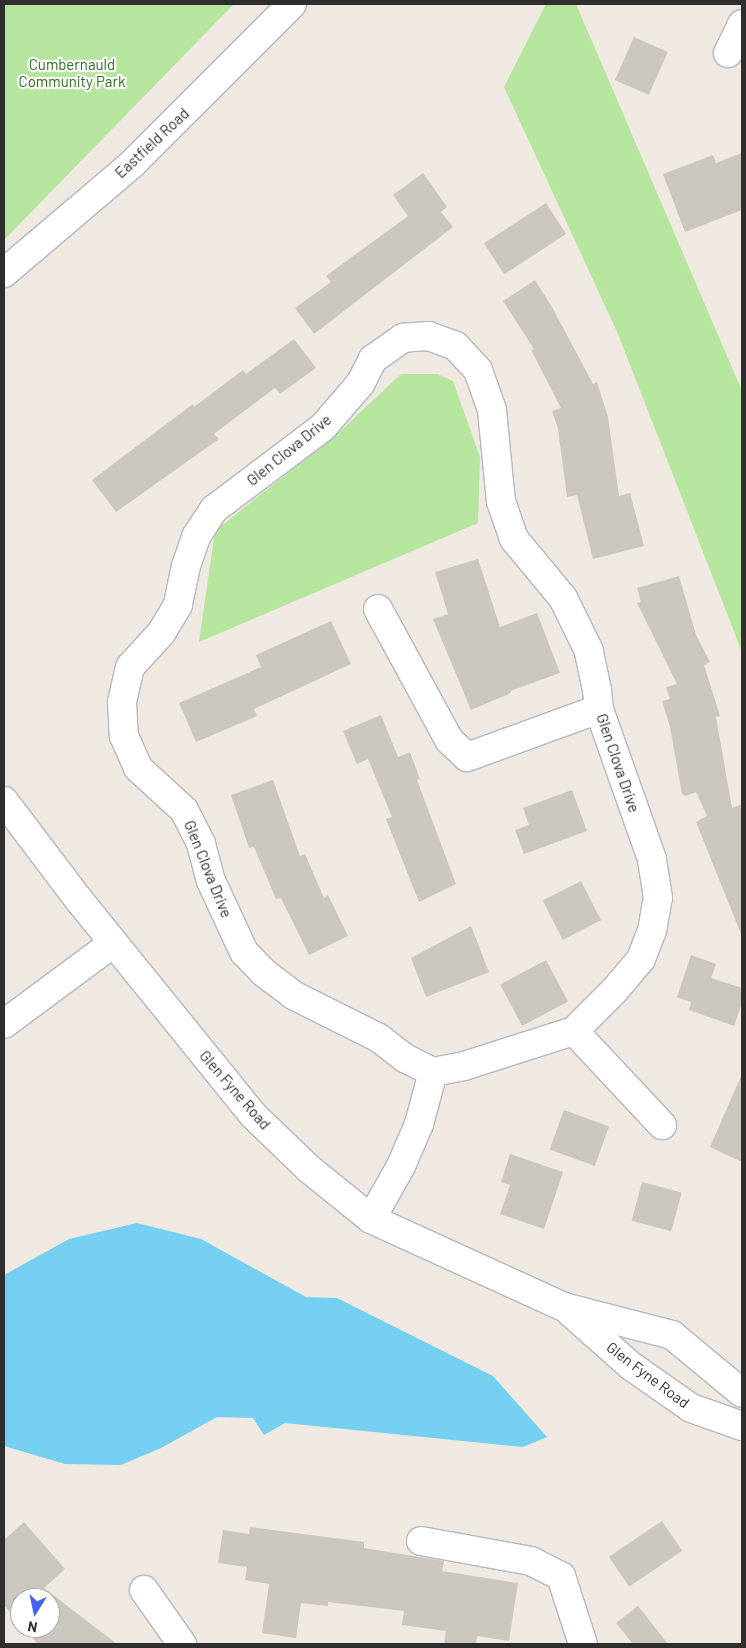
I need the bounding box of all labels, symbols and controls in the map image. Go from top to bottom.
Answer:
park label: Cumbernauld Community Park [19,55,125,90]
street label: Eastfield Road [111,104,193,182]
street label: Glen Clova Drive [243,411,335,489]
street label: Glen Clova Drive [593,711,643,815]
street label: Glen Clova Drive [180,818,236,920]
street label: Glen Fyne Road [196,1047,274,1133]
street label: Glen Fyne Road [603,1338,693,1412]
north arrow [10,1588,60,1638]
text: N [26,1618,39,1636]

